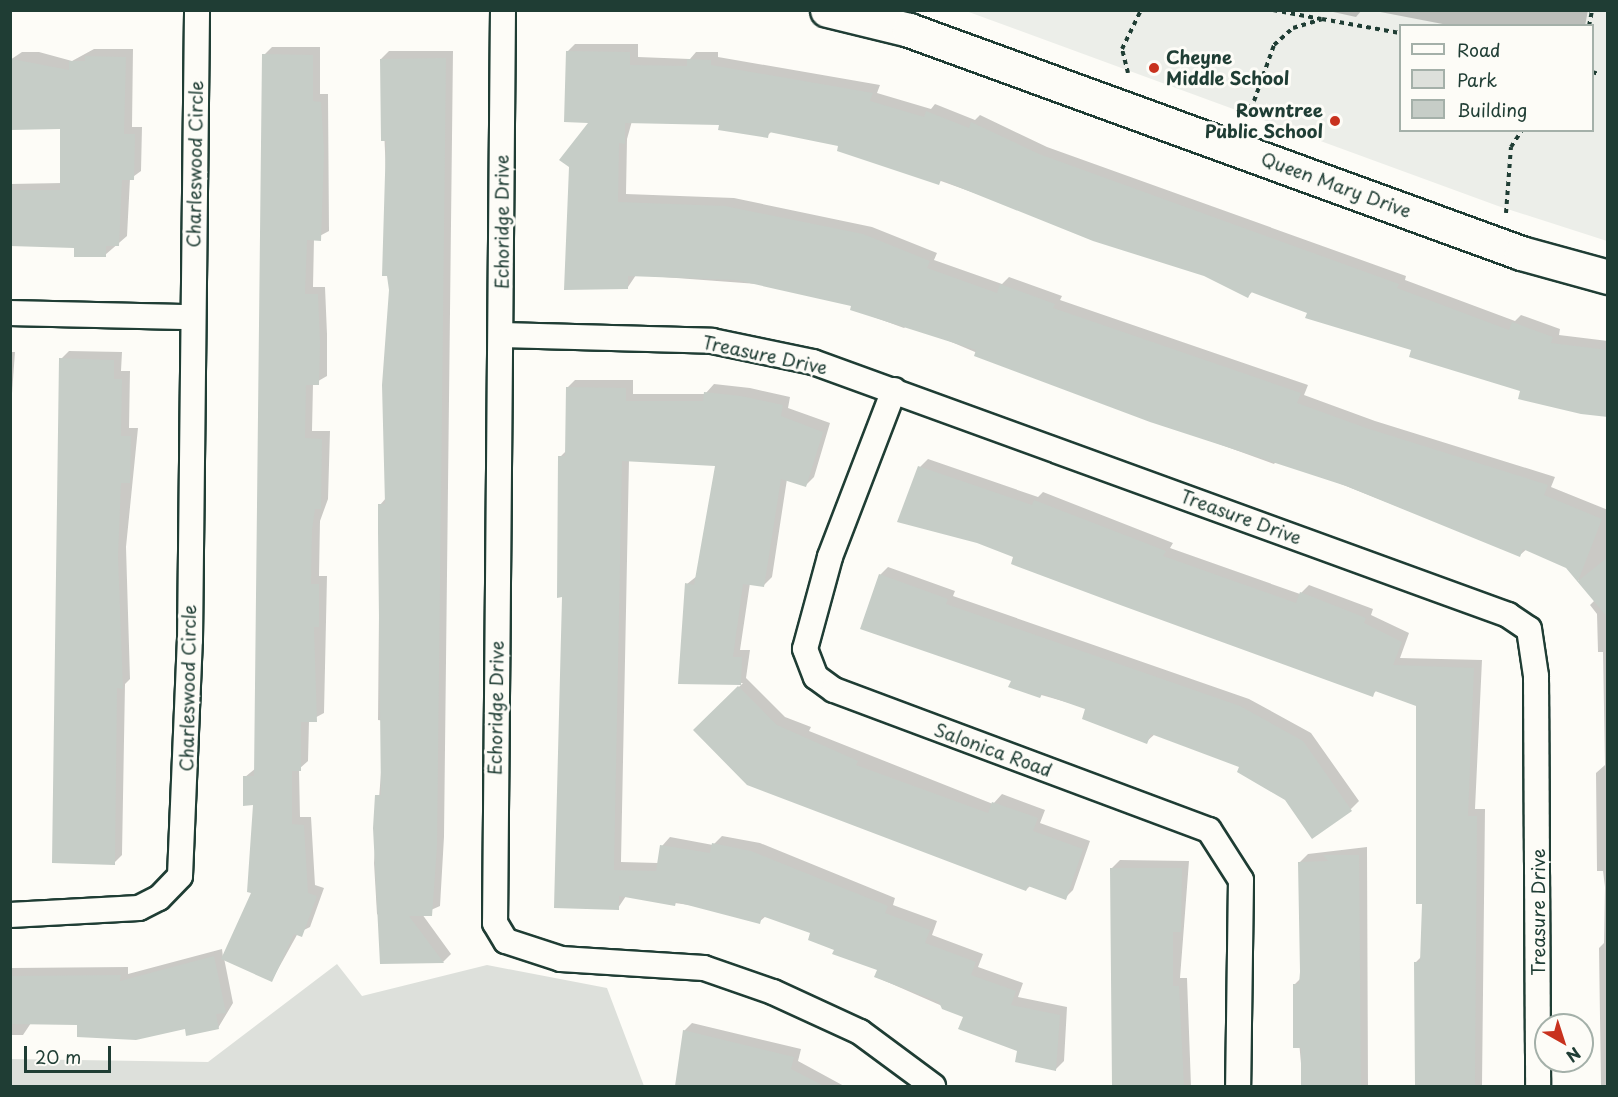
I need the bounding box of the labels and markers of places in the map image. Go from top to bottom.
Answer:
place label: Cheyne Middle School [1166,47,1291,90]
marker: Cheyne Middle School [1147,61,1161,75]
place label: Rowntree Public School [1204,100,1323,142]
marker: Rowntree Public School [1328,114,1342,128]

